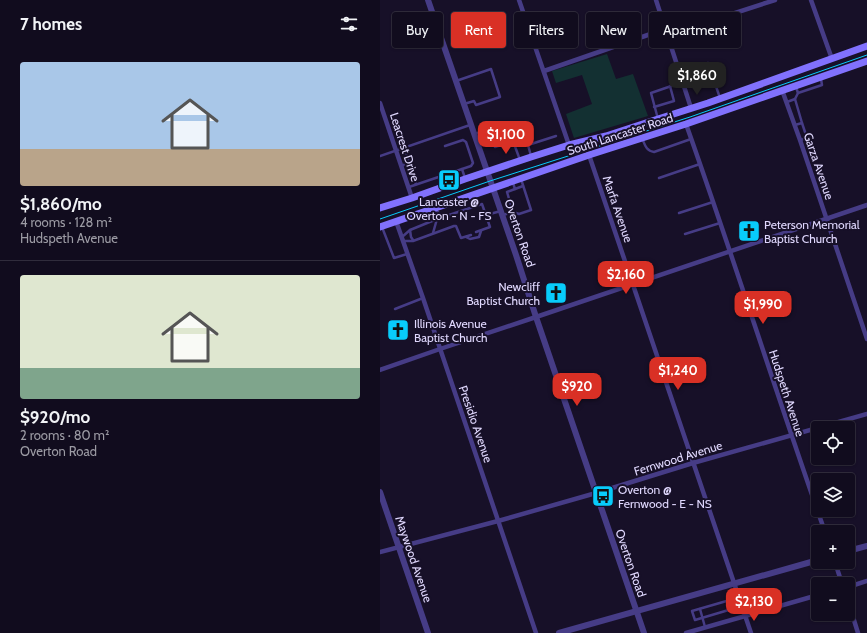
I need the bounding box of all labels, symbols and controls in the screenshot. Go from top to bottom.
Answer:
chip: Buy [392,12,443,48]
chip: Rent [451,12,506,48]
chip: Filters [514,12,578,48]
chip: New [586,12,641,48]
chip: Apartment [649,12,741,48]
icon: filters [338,13,360,35]
text: 7 homes [20,14,82,34]
pin: $1,860 [664,62,730,96]
text: $1,860 [677,67,717,83]
icon: home [154,88,226,160]
street label: South Lancaster Road [565,110,675,158]
street label: Leacrest Drive [387,111,423,183]
pin: $1,100 [473,121,539,155]
text: $1,100 [487,126,525,142]
street label: Garza Avenue [801,131,837,201]
bus stop icon: Lancaster @ Overton - N - FS [436,167,462,193]
street label: Marfa Avenue [600,174,636,244]
text: $1,860/mo [20,194,102,214]
place label: Lancaster @ Overton - N - FS [407,194,492,223]
street label: Overton Road [501,197,539,269]
text: 4 rooms · 128 m² [20,214,112,230]
place label: Peterson Memorial Baptist Church [764,217,860,246]
church icon: Peterson Memorial Baptist Church [736,218,762,244]
text: Hudspeth Avenue [20,230,118,246]
pin: $2,160 [593,261,659,295]
text: $2,160 [607,266,645,282]
place label: Newcliff Baptist Church [466,279,540,308]
church icon: Newcliff Baptist Church [543,280,569,306]
pin: $1,990 [730,291,796,325]
text: $1,990 [744,296,782,312]
icon: home [154,301,226,373]
place label: Illinois Avenue Baptist Church [414,316,488,345]
church icon: Illinois Avenue Baptist Church [385,317,411,343]
street label: Hudspeth Avenue [766,348,808,438]
pin: $1,240 [645,357,711,391]
text: $1,240 [658,362,698,378]
pin: $920 [553,373,601,407]
text: $920 [562,378,592,394]
street label: Presidio Avenue [456,383,496,465]
text: $920/mo [20,407,90,427]
map controls [811,421,855,621]
button: locate [811,421,855,465]
text: 2 rooms · 80 m² [20,427,109,443]
street label: Fernwood Avenue [632,437,724,479]
text: Overton Road [20,443,97,459]
button: layers [811,473,855,517]
place label: Overton @ Fernwood - E - NS [618,482,712,511]
bus stop icon: Overton @ Fernwood - E - NS [590,483,616,509]
street label: Maywood Avenue [392,514,436,604]
button: + [811,525,855,569]
street label: Overton Road [612,527,650,599]
button: − [811,577,855,621]
pin: $2,130 [721,588,787,622]
text: $2,130 [735,593,773,609]

